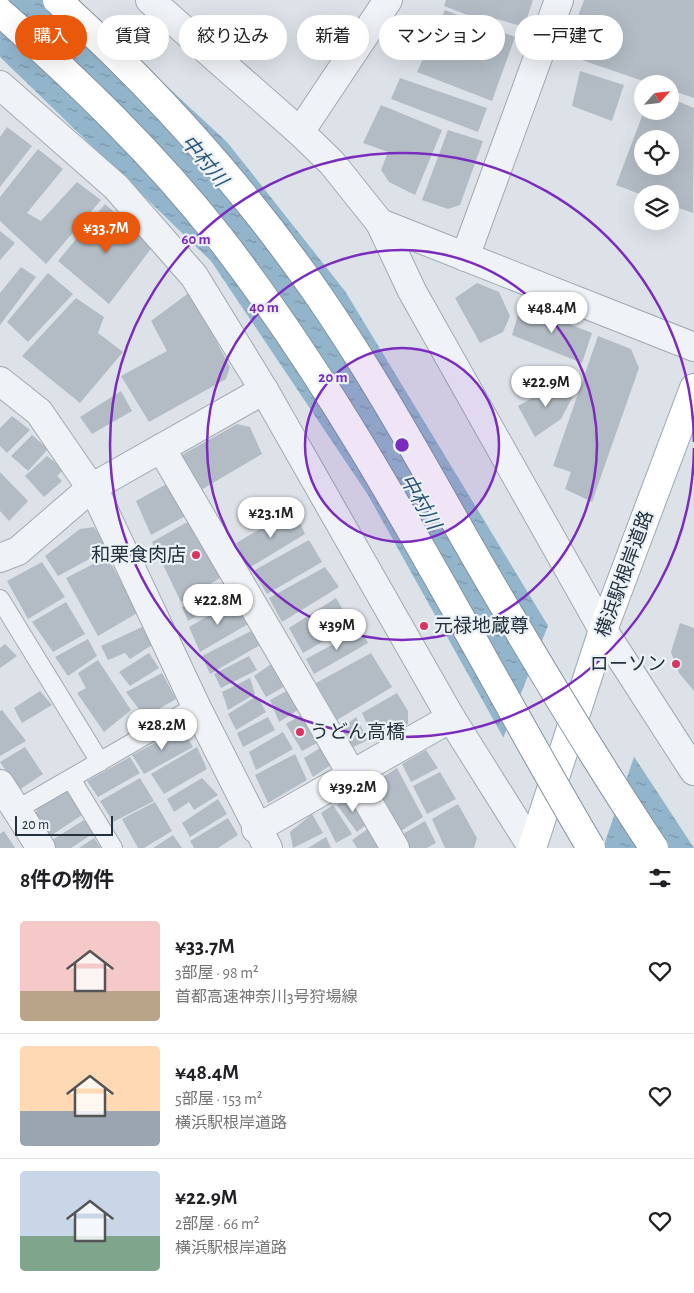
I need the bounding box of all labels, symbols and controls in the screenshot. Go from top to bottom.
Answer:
chip: 購入 [15,15,87,60]
chip: 賃貸 [97,15,169,60]
chip: 絞り込み [179,15,287,60]
chip: 新着 [297,15,369,60]
chip: マンション [379,15,505,60]
chip: 一戸建て [515,15,623,60]
north arrow [634,75,679,120]
map controls [634,75,679,230]
button: locate [634,130,679,175]
water label: 中村川 [177,131,233,192]
button: layers [634,185,679,230]
pin: ¥33.7M [65,212,147,254]
text: ¥33.7M [83,220,129,236]
text: 60 m [181,232,211,247]
pin: ¥48.4M [511,292,593,334]
text: 40 m [249,300,279,315]
text: ¥48.4M [528,300,576,316]
pin: ¥22.9M [505,366,587,408]
text: 20 m [318,370,348,385]
text: ¥22.9M [522,374,570,390]
centre of rings [393,436,411,454]
water label: 中村川 [396,471,446,535]
pin: ¥23.1M [230,496,312,539]
text: ¥23.1M [248,505,294,521]
street label: 横浜駅根岸道路 [592,508,657,640]
place label: 和栗食肉店 [91,544,186,565]
marker: 和栗食肉店 [190,549,202,561]
pin: ¥22.8M [177,584,259,626]
text: ¥22.8M [194,592,242,608]
pin: ¥39M [307,608,367,651]
place label: 元禄地蔵尊 [434,615,529,636]
text: ¥39M [319,617,355,633]
marker: 元禄地蔵尊 [418,620,430,632]
place label: ローソン [590,655,666,674]
marker: ローソン [670,658,682,670]
pin: ¥28.2M [121,708,203,751]
text: ¥28.2M [138,717,186,733]
place label: うどん高橋 [310,722,405,742]
marker: うどん高橋 [294,726,306,738]
pin: ¥39.2M [312,770,394,813]
text: ¥39.2M [330,779,377,795]
scale bar [15,813,112,836]
text: 20 m [22,818,49,832]
icon: filters [646,864,674,892]
text: 8件の物件 [20,870,114,891]
text: ¥33.7M [175,936,235,957]
icon: home [60,941,120,1001]
icon: heart [646,957,674,985]
text: 3部屋 · 98 m² [175,965,259,981]
text: 首都高速神奈川3号狩場線 [175,989,358,1005]
text: ¥48.4M [175,1062,239,1083]
icon: home [60,1066,120,1126]
icon: heart [646,1082,674,1110]
text: 5部屋 · 153 m² [175,1091,262,1107]
text: 横浜駅根岸道路 [175,1115,287,1131]
text: ¥22.9M [175,1187,238,1208]
icon: home [60,1191,120,1251]
icon: heart [646,1207,674,1235]
text: 2部屋 · 66 m² [175,1216,259,1232]
text: 横浜駅根岸道路 [175,1240,287,1256]

